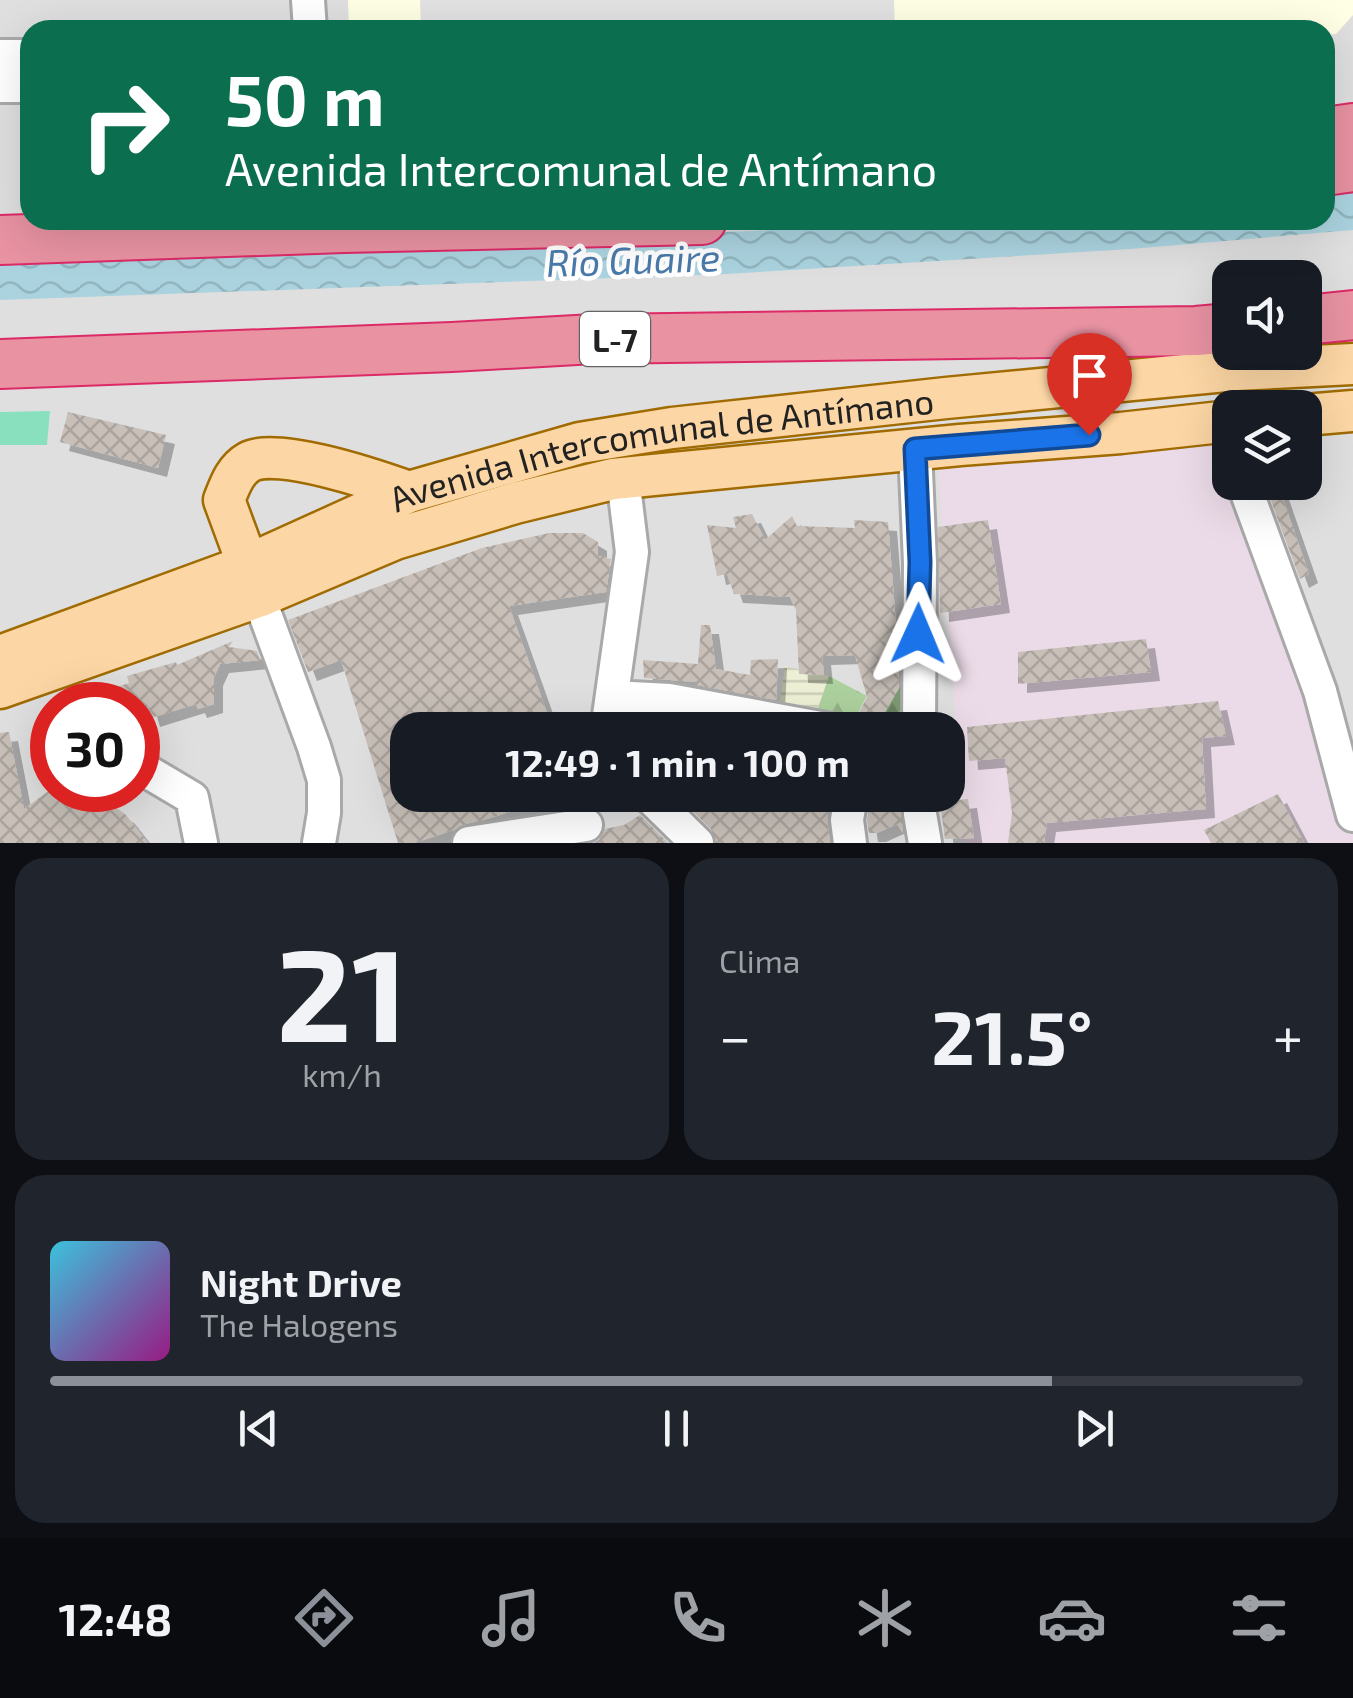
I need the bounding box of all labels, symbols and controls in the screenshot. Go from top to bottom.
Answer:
text: 50 m [225,56,385,140]
icon: right [60,60,190,190]
text: Avenida Intercomunal de Antímano [225,141,937,195]
water label: Río Guaire [545,233,721,285]
map controls [1212,260,1322,500]
button: sound [1212,260,1322,370]
road number: L-7 [580,312,650,366]
pin [1047,333,1132,436]
icon: arrive [1062,348,1117,403]
street label: Avenida Intercomunal de Antímano [382,379,936,519]
button: layers [1212,390,1322,500]
position arrow [866,582,970,686]
speed limit sign: 30 [30,682,160,812]
text: 12:49 · 1 min · 100 m [505,739,850,785]
text: 21 [276,912,408,1068]
text: Clima [719,941,800,979]
text: 21.5° [931,990,1093,1080]
text: − [719,1002,751,1068]
text: + [1273,1002,1303,1068]
text: km/h [302,1055,382,1093]
text: Night Drive [200,1259,402,1305]
text: The Halogens [200,1305,398,1343]
icon: previous [231,1401,286,1456]
icon: pause [649,1401,704,1456]
icon: next [1067,1401,1122,1456]
icon: directions [289,1583,359,1653]
icon: music [476,1583,546,1653]
icon: phone [663,1583,733,1653]
icon: climate [850,1583,920,1653]
icon: car [1037,1583,1107,1653]
icon: filters [1224,1583,1294,1653]
text: 12:48 [59,1591,172,1645]

